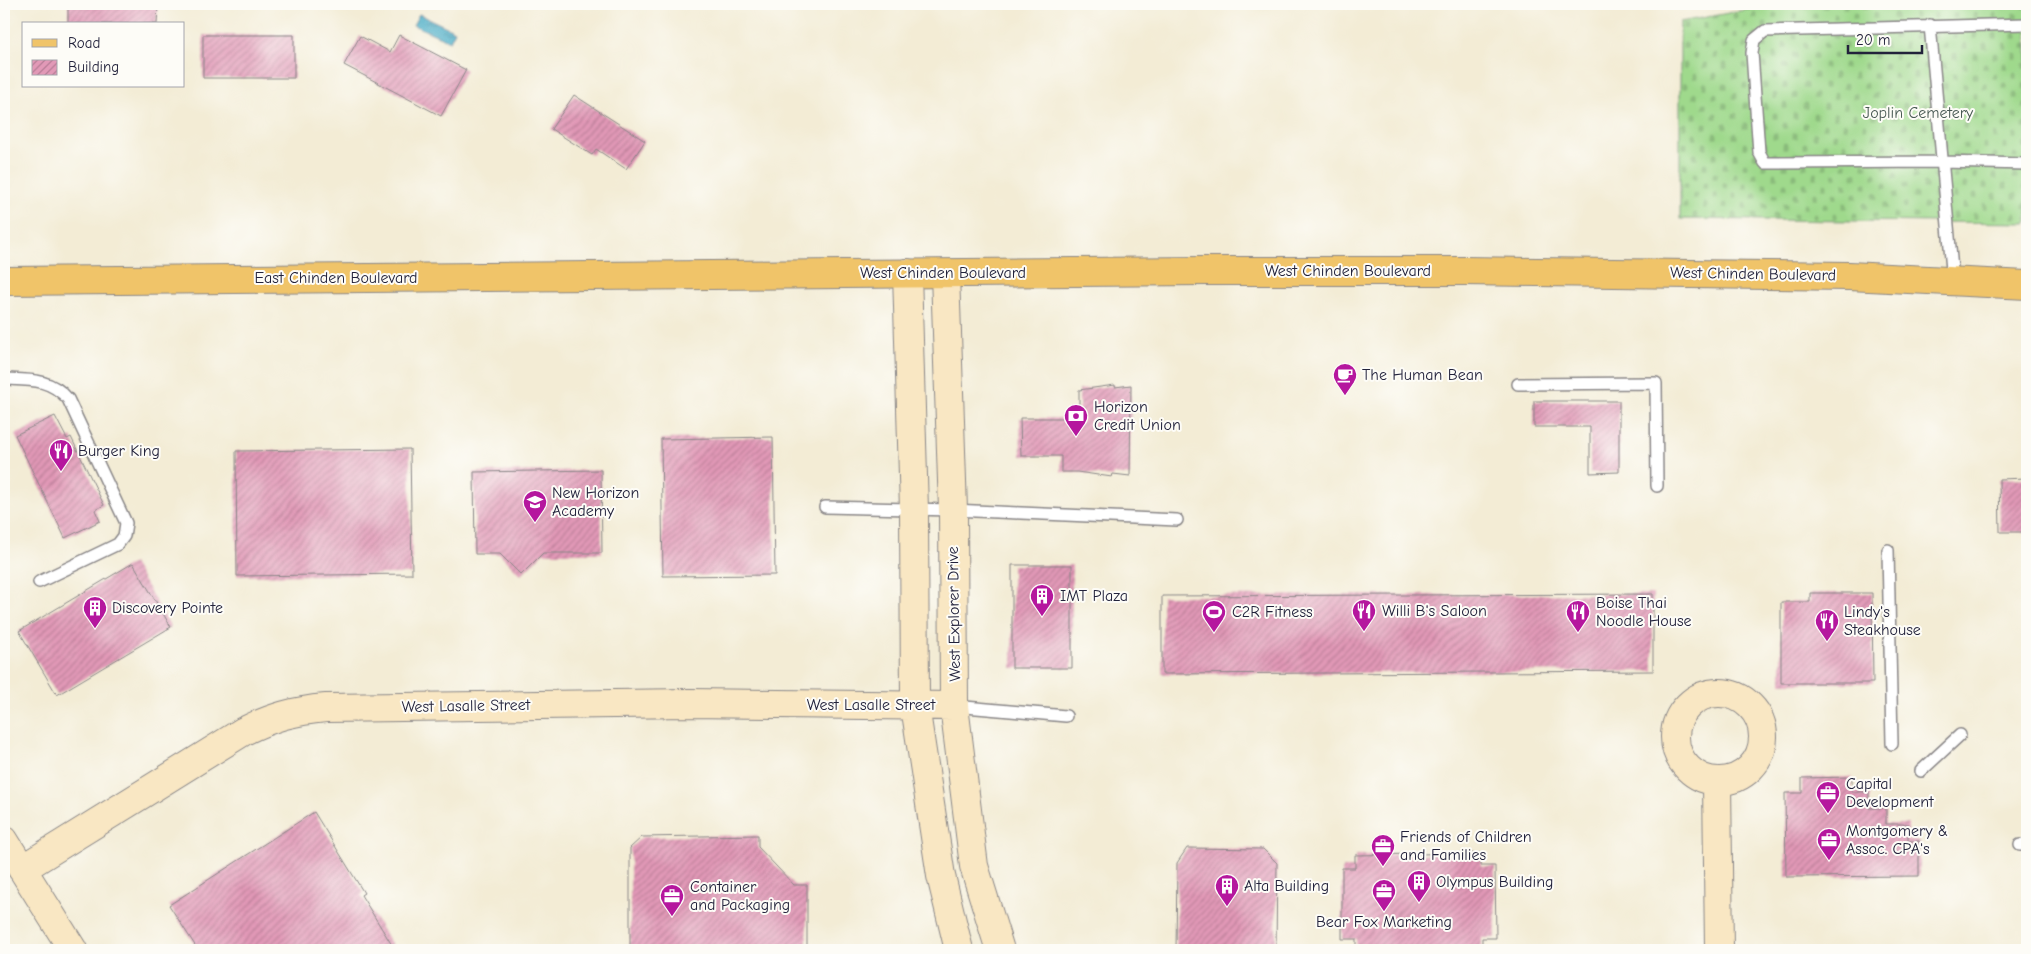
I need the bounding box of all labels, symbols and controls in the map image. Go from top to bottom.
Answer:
legend [22,22,185,88]
scale bar [1848,22,1922,54]
text: 20 m [1856,31,1890,49]
text: Road [68,34,100,52]
text: Building [68,58,119,76]
park label: Joplin Cemetery [1863,104,1974,122]
street label: West Chinden Boulevard [1265,262,1431,280]
street label: West Chinden Boulevard [860,264,1026,282]
street label: West Chinden Boulevard [1670,264,1836,284]
street label: East Chinden Boulevard [254,269,418,287]
cafe icon: The Human Bean [1332,362,1358,396]
place label: The Human Bean [1362,366,1483,384]
place label: Horizon Credit Union [1094,398,1181,434]
bank icon: Horizon Credit Union [1063,403,1089,437]
restaurant icon: Burger King [48,438,74,472]
place label: Burger King [78,442,160,460]
place label: New Horizon Academy [552,484,639,520]
school or university icon: New Horizon Academy [522,489,548,523]
street label: West Explorer Drive [944,546,964,682]
building icon: IMT Plaza [1029,583,1055,617]
place label: IMT Plaza [1060,587,1128,605]
place label: Boise Thai Noodle House [1596,594,1692,630]
building icon: Discovery Pointe [82,595,108,629]
restaurant icon: Willi B's Saloon [1351,598,1377,632]
place label: Discovery Pointe [112,599,223,617]
sports icon: C2R Fitness [1201,599,1227,633]
restaurant icon: Boise Thai Noodle House [1565,599,1591,633]
place label: Willi B's Saloon [1382,602,1487,620]
place label: C2R Fitness [1232,603,1313,621]
place label: Lindy's Steakhouse [1844,603,1921,639]
restaurant icon: Lindy's Steakhouse [1814,608,1840,642]
street label: West Lasalle Street [402,696,531,716]
street label: West Lasalle Street [807,696,936,714]
place label: Capital Development [1846,775,1934,811]
office icon: Capital Development [1815,780,1841,814]
place label: Montgomery & Assoc. CPA's [1846,822,1948,858]
office icon: Montgomery & Assoc. CPA's [1816,827,1842,861]
place label: Friends of Children and Families [1400,828,1532,864]
office icon: Friends of Children and Families [1370,833,1396,867]
building icon: Olympus Building [1406,869,1432,903]
building icon: Alta Building [1214,873,1240,907]
place label: Olympus Building [1436,873,1554,891]
place label: Alta Building [1244,877,1329,895]
place label: Container and Packaging [690,878,790,914]
office icon: Bear Fox Marketing [1371,878,1397,912]
office icon: Container and Packaging [659,883,685,917]
place label: Bear Fox Marketing [1316,913,1452,931]

